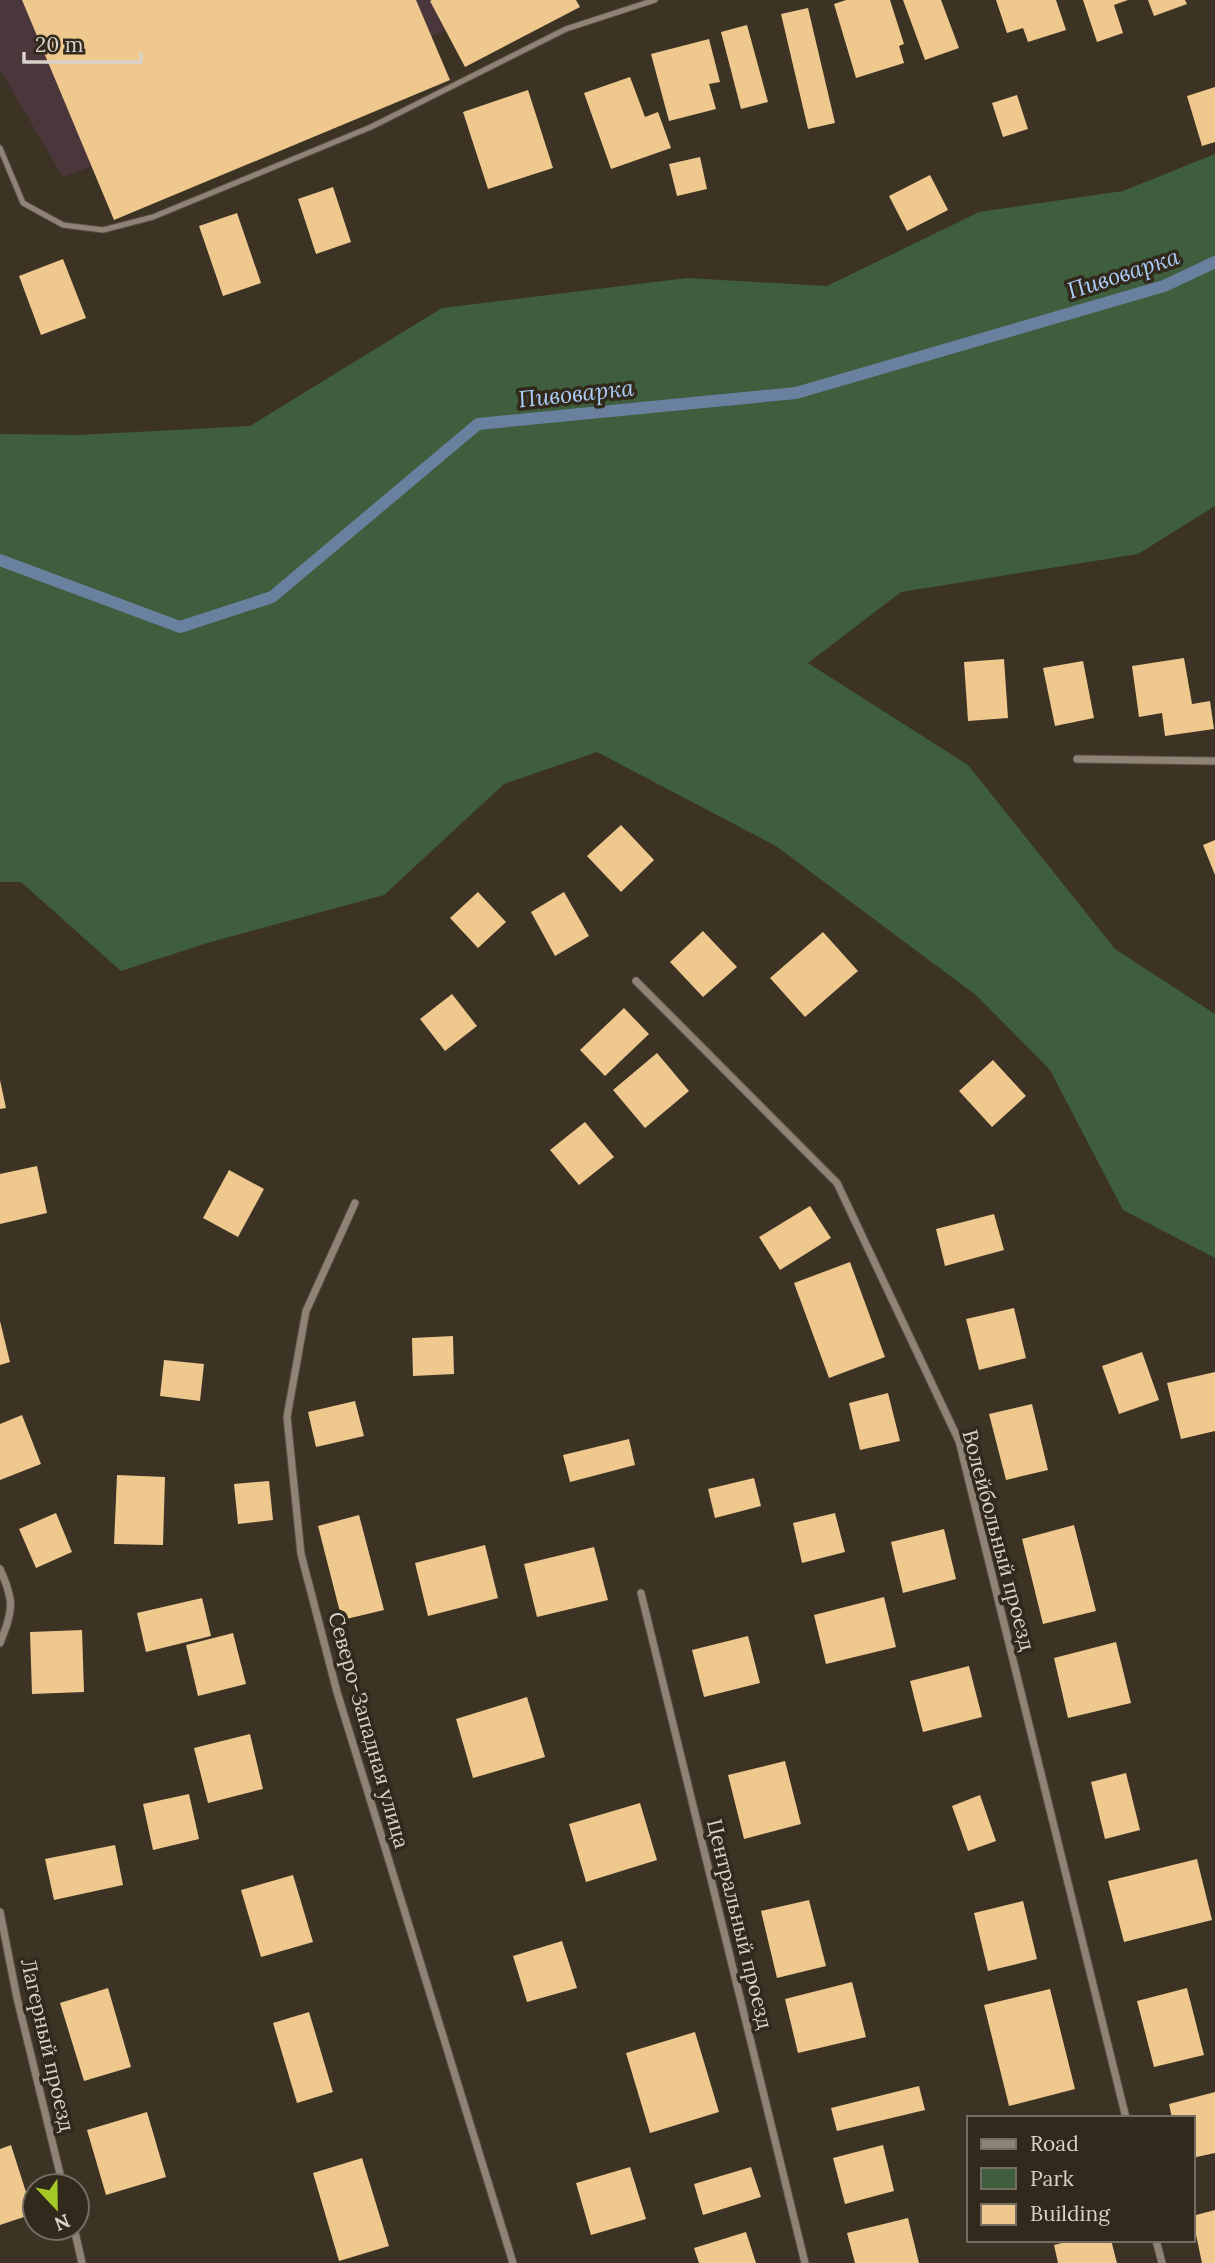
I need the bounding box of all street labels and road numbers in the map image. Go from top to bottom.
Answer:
street label: Волейбольный проезд [957,1427,1041,1653]
street label: Северо-Западная улица [322,1609,416,1851]
street label: Центральный проезд [701,1816,779,2032]
street label: Лагерный проезд [15,1956,81,2134]

